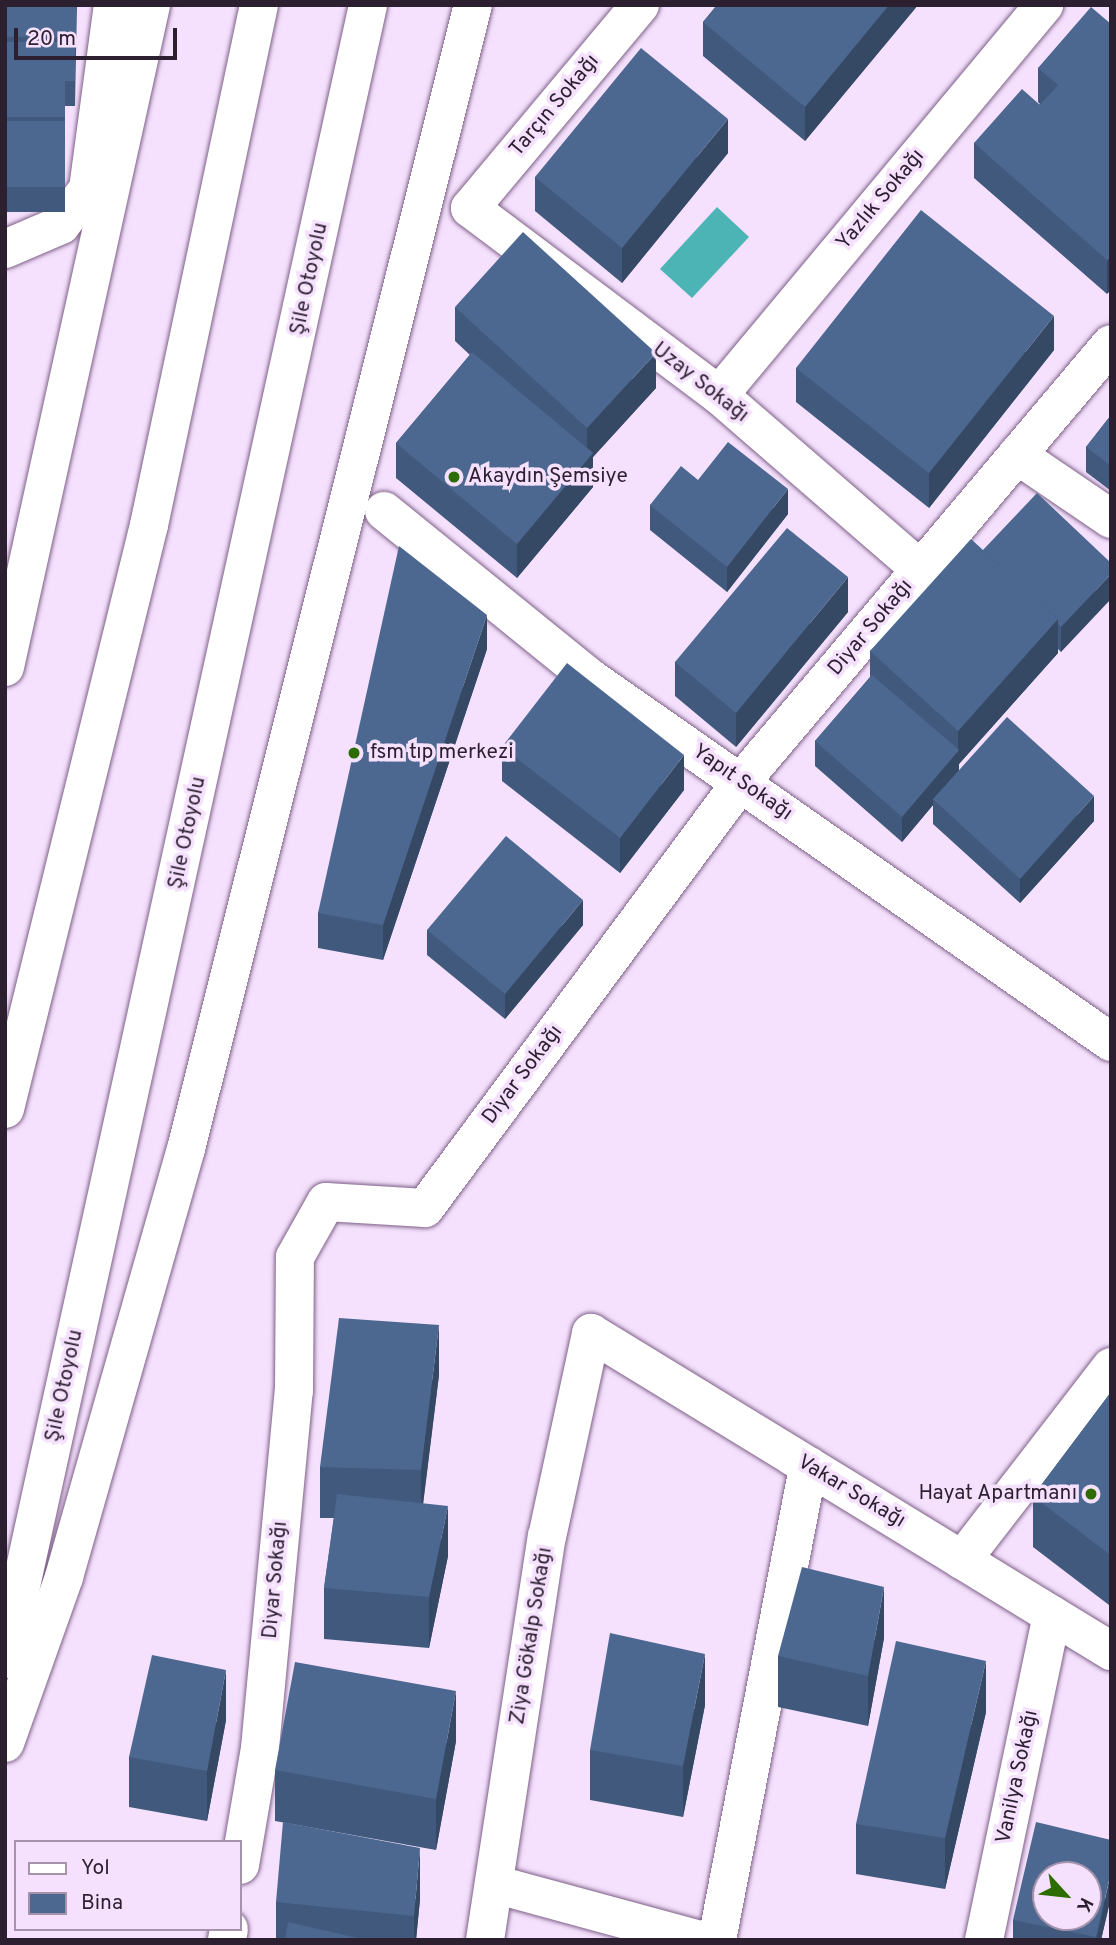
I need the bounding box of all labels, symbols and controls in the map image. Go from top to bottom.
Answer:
scale bar [18,14,180,58]
text: 20 m [27,26,76,53]
street label: Tarçın Sokağı [505,50,605,162]
street label: Yazlık Sokağı [832,145,930,255]
street label: Şile Otoyolu [286,220,334,338]
street label: Uzay Sokağı [647,338,753,428]
place label: Akaydın Şemsiye [468,464,628,490]
marker: Akaydın Şemsiye [446,469,462,485]
street label: Diyar Sokağı [823,575,919,681]
street label: Yapıt Sokağı [687,739,797,827]
place label: fsm tıp merkezi [370,740,514,766]
marker: fsm tıp merkezi [344,743,364,763]
street label: Şile Otoyolu [164,774,212,892]
street label: Diyar Sokağı [477,1020,569,1130]
street label: Şile Otoyolu [41,1327,89,1445]
street label: Vakar Sokağı [792,1450,910,1534]
place label: Hayat Apartmanı [918,1481,1077,1507]
marker: Hayat Apartmanı [1083,1486,1099,1502]
street label: Diyar Sokağı [258,1520,294,1640]
street label: Ziya Gökalp Sokağı [506,1546,558,1726]
street label: Vanilya Sokağı [992,1708,1044,1846]
legend [14,1840,242,1931]
text: Yol [81,1855,110,1882]
north arrow [1032,1861,1102,1931]
text: Bina [81,1890,123,1917]
text: K [1070,1893,1098,1916]

